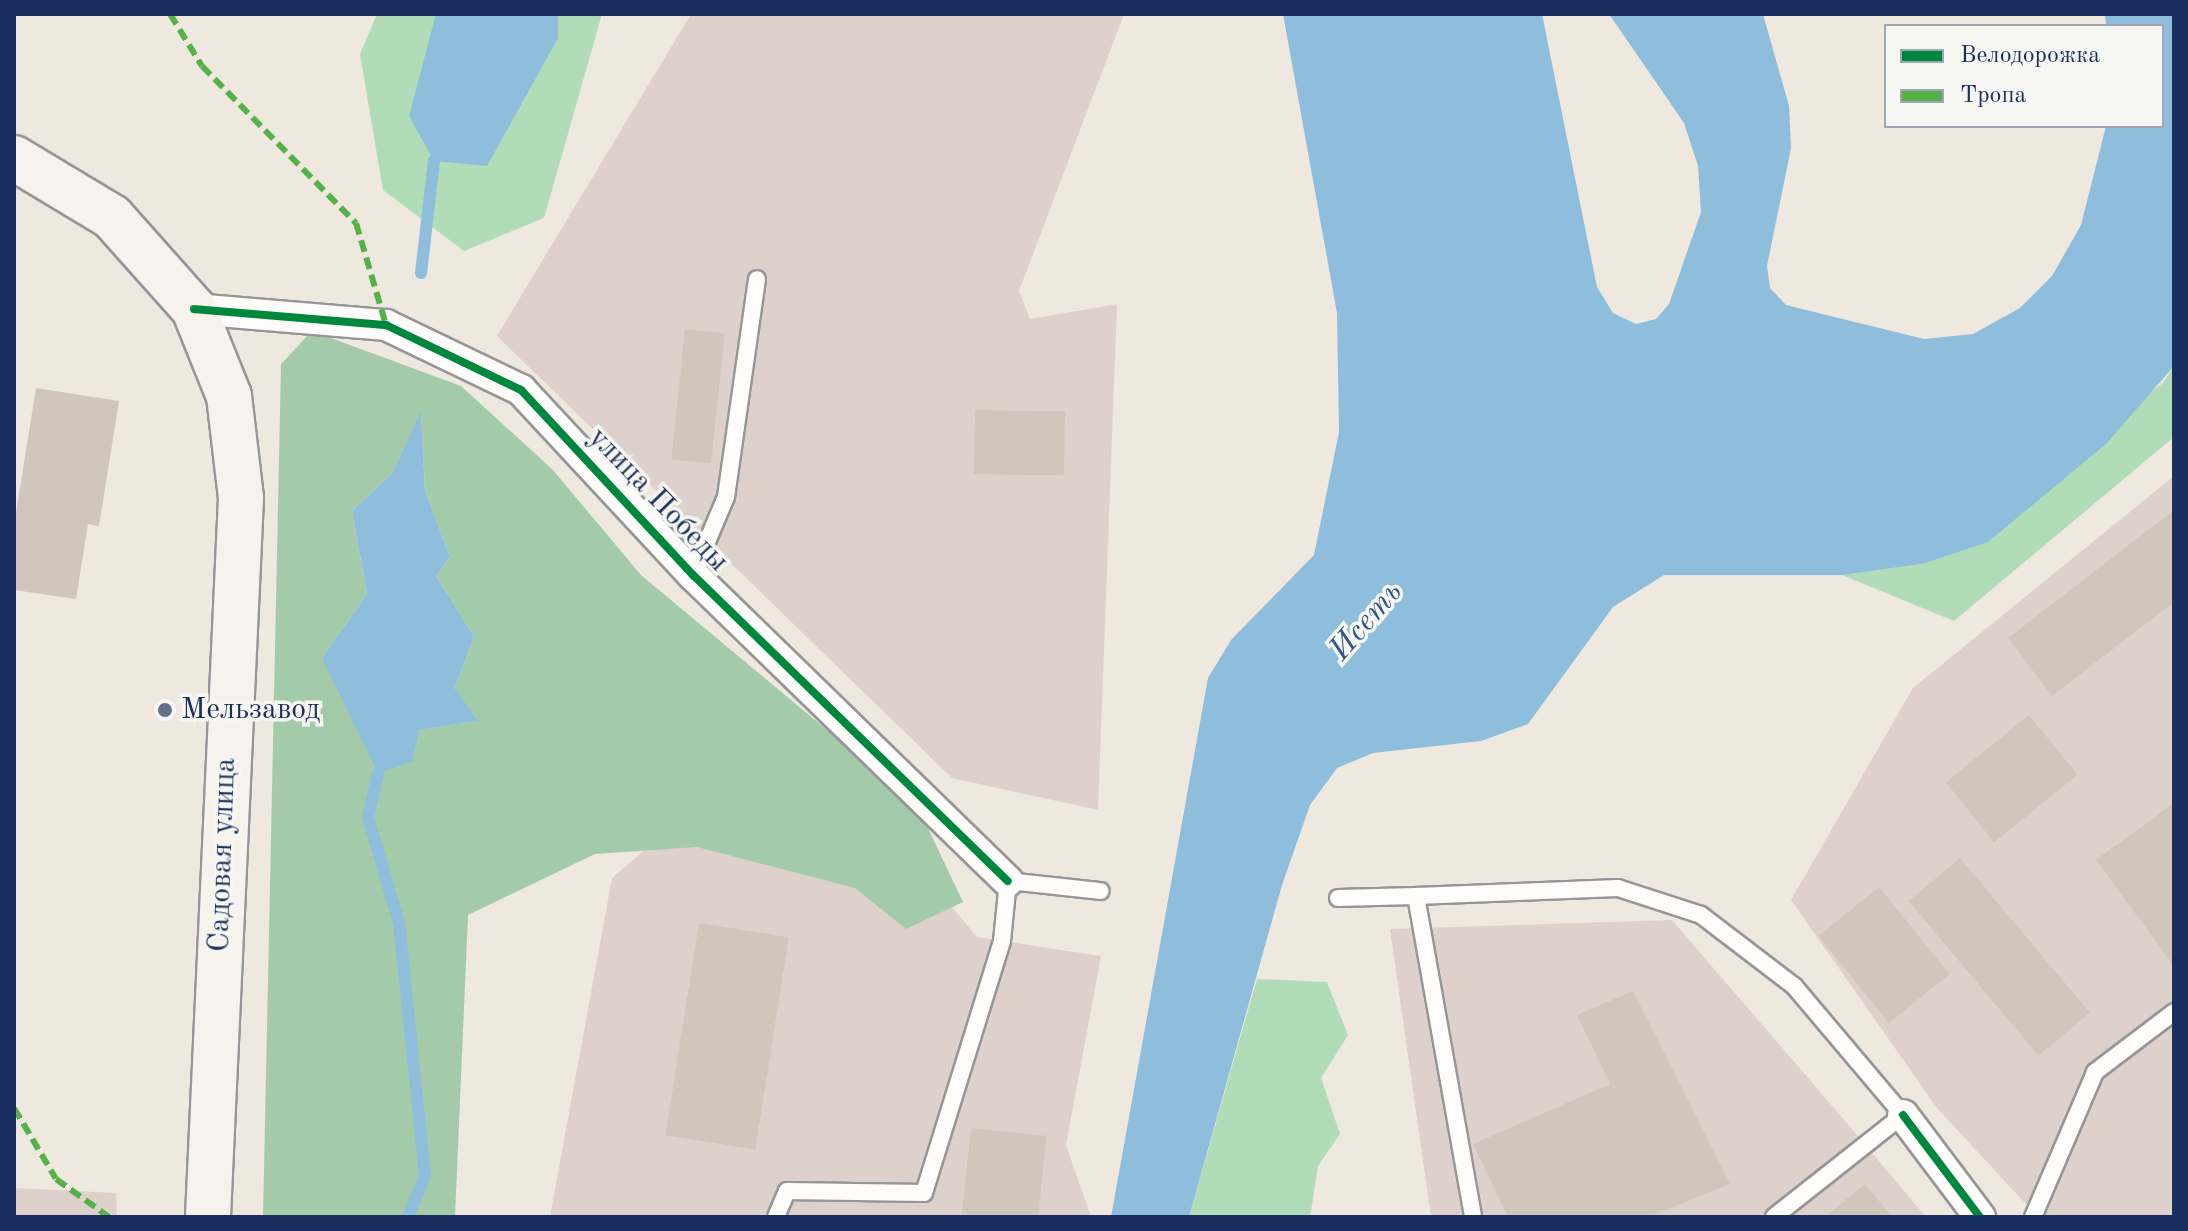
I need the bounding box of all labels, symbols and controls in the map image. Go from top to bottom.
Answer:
legend [1884,24,2164,128]
text: Велодорожка [1960,44,2100,68]
text: Тропа [1960,84,2026,108]
street label: улица Победы [580,420,736,580]
water label: Исеть [1322,574,1412,670]
place label: Мельзавод [181,692,320,728]
marker: Мельзавод [156,701,174,719]
street label: Садовая улица [202,757,244,953]

